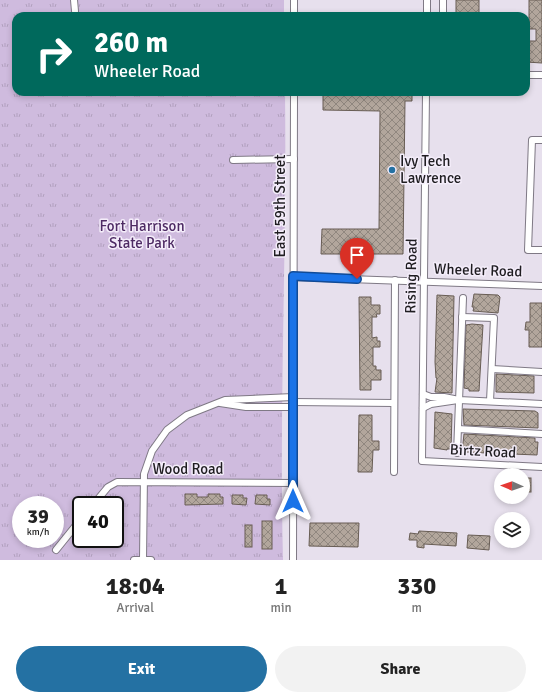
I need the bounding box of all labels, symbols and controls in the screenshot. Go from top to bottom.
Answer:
text: 260 m [94,26,168,60]
icon: right [28,28,80,80]
text: Wheeler Road [94,60,200,82]
place label: Ivy Tech Lawrence [400,152,461,187]
street label: East 59th Street [271,154,289,258]
marker: Ivy Tech Lawrence [387,165,397,175]
park label: Fort Harrison State Park [99,217,185,252]
pin [340,238,374,279]
street label: Rising Road [401,238,421,314]
icon: arrive [346,244,368,266]
street label: Wheeler Road [433,259,523,281]
street label: Birtz Road [449,440,517,462]
street label: Wood Road [152,460,224,478]
north arrow [494,468,530,504]
map controls [494,468,530,548]
position arrow [272,480,314,522]
speed limit sign: 40 [72,496,124,548]
text: 39 [27,504,49,529]
button: layers [494,512,530,548]
text: km/h [27,526,49,538]
text: 18:04 [106,571,165,601]
text: 1 [275,571,287,601]
text: 330 [397,571,436,601]
text: Arrival [117,600,154,616]
text: min [271,600,292,616]
text: m [412,600,422,616]
button: Exit [16,646,267,692]
button: Share [275,646,526,692]

